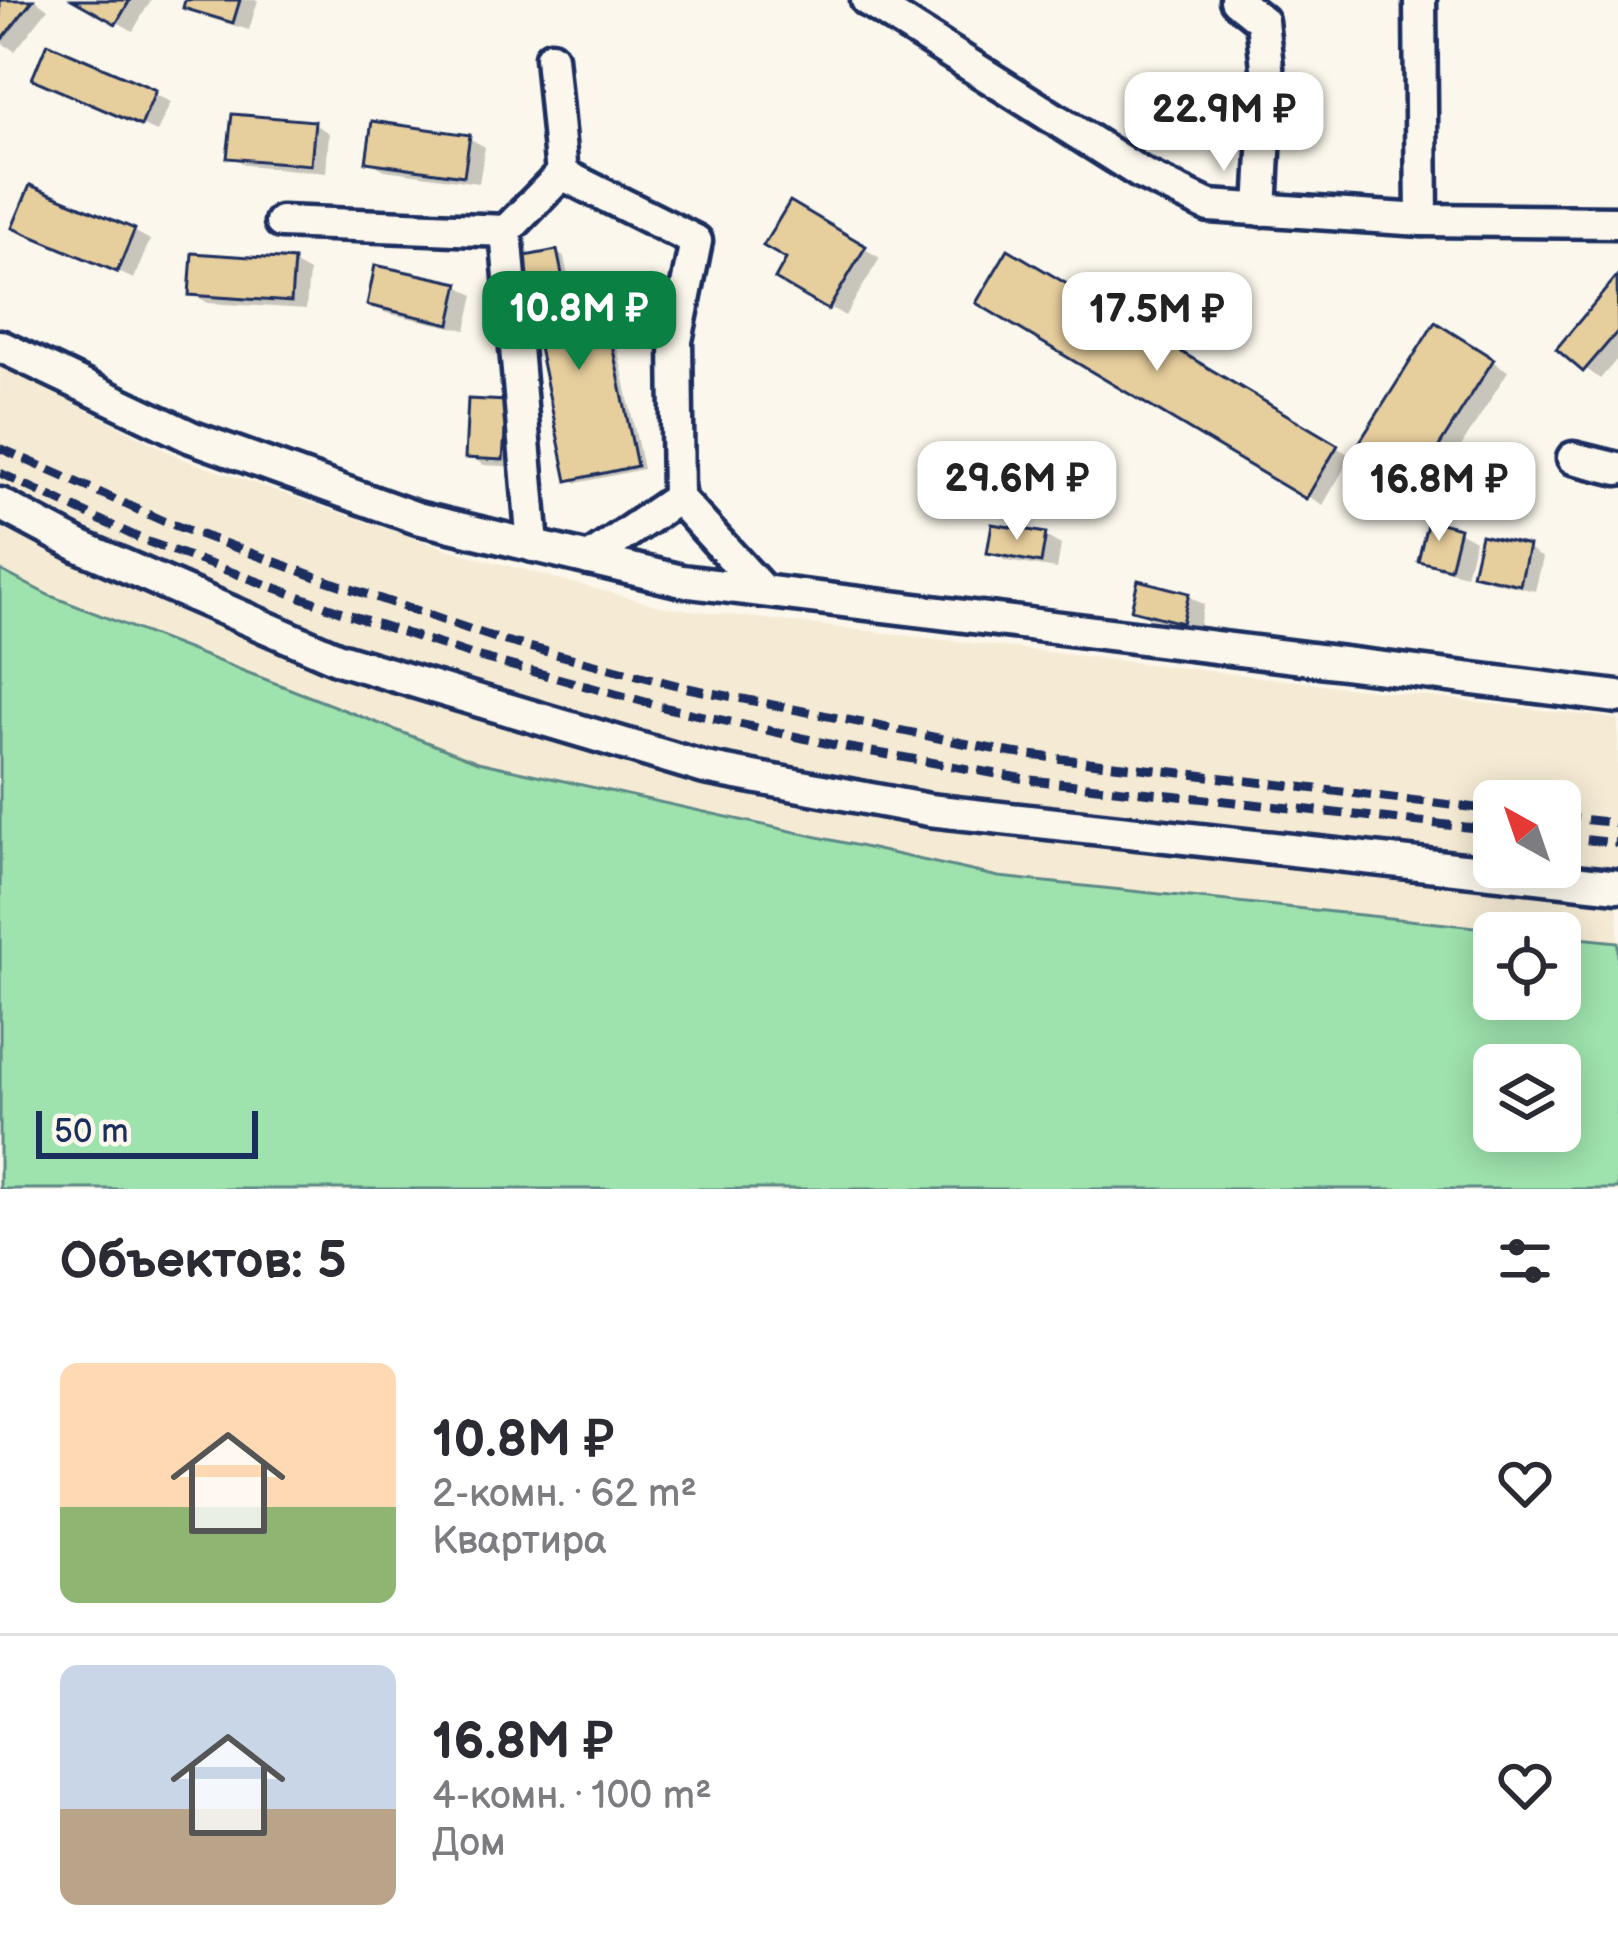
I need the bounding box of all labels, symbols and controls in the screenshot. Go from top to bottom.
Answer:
pin: 22.9M ₽ [1113,72,1335,174]
text: 22.9M ₽ [1151,87,1297,134]
pin: 10.8M ₽ [468,271,690,373]
pin: 17.5M ₽ [1046,272,1268,374]
text: 10.8M ₽ [509,286,649,333]
text: 17.5M ₽ [1089,287,1225,334]
pin: 29.6M ₽ [906,441,1128,543]
pin: 16.8M ₽ [1328,442,1550,544]
text: 29.6M ₽ [944,456,1090,503]
text: 16.8M ₽ [1370,457,1508,504]
north arrow [1473,780,1581,888]
map controls [1473,780,1581,1152]
button: locate [1473,912,1581,1020]
button: layers [1473,1044,1581,1152]
scale bar [36,1105,258,1158]
text: 50 m [54,1112,129,1152]
icon: filters [1492,1228,1558,1294]
text: Объектов: 5 [60,1231,347,1292]
text: 10.8M ₽ [432,1410,615,1471]
icon: home [156,1411,300,1555]
icon: heart [1492,1450,1558,1516]
text: 2-комн. · 62 m² [432,1471,697,1518]
text: Квартира [432,1518,607,1565]
text: 16.8M ₽ [432,1712,614,1773]
icon: home [156,1713,300,1857]
icon: heart [1492,1752,1558,1818]
text: 4-комн. · 100 m² [432,1773,712,1820]
text: Дом [432,1820,506,1867]

